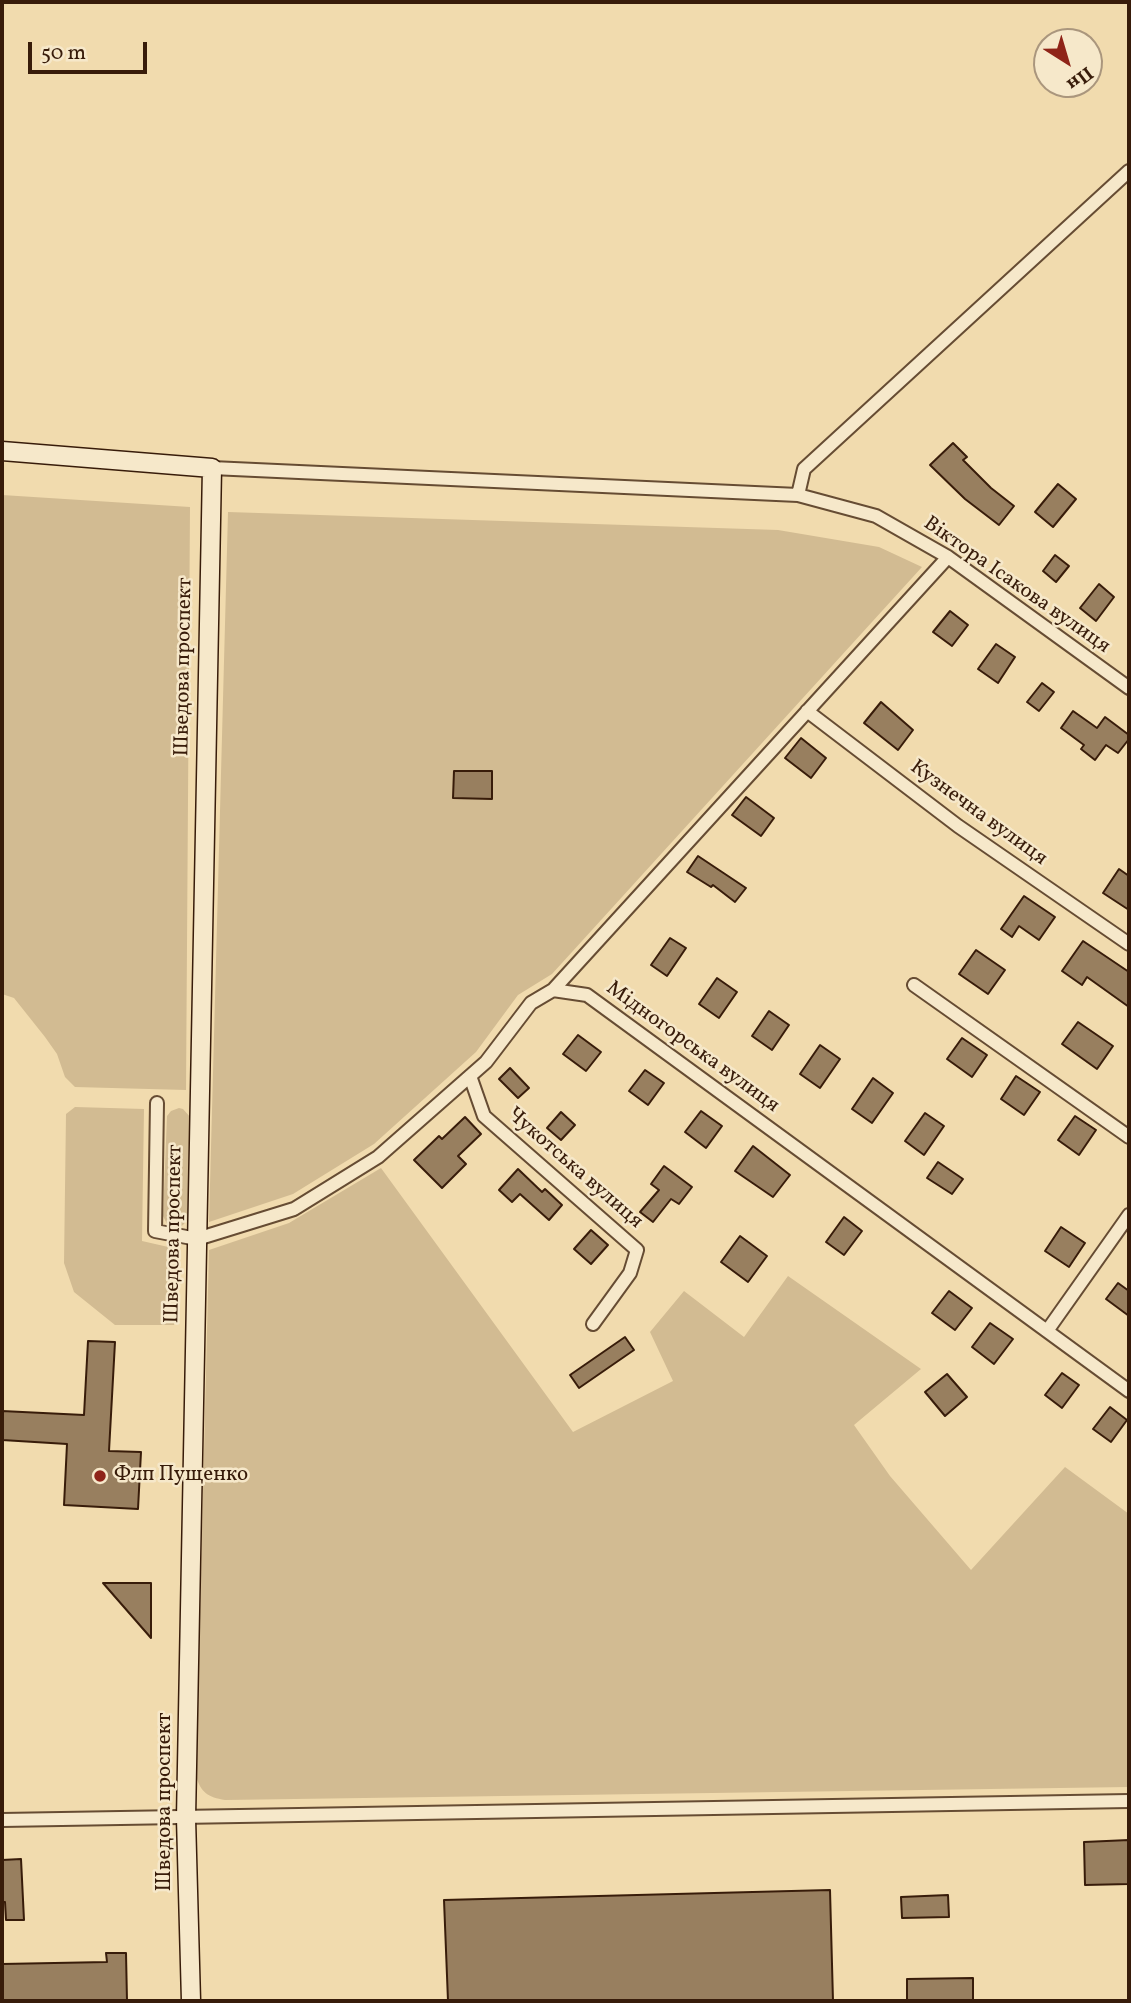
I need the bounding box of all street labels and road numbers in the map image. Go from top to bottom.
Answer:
street label: Віктора Ісакова вулиця [918,512,1114,660]
street label: Шведова проспект [171,577,199,757]
street label: Кузнечна вулиця [904,756,1052,872]
street label: Мідногорська вулиця [600,977,784,1119]
street label: Чукотська вулиця [501,1103,647,1235]
street label: Шведова проспект [161,1144,189,1324]
street label: Шведова проспект [153,1713,179,1891]

